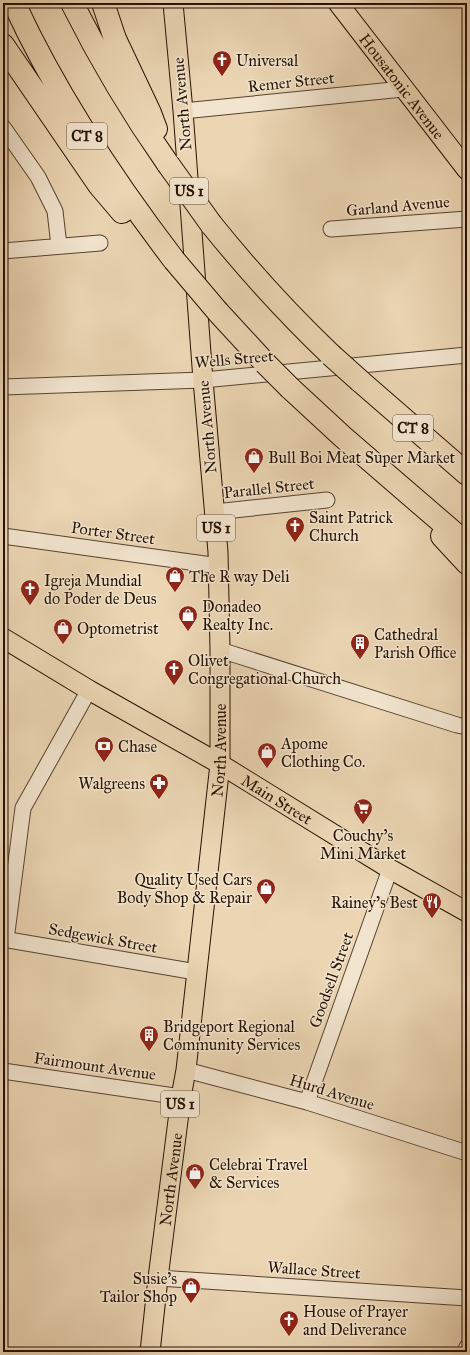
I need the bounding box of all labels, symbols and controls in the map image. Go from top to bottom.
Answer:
street label: Housatonic Avenue [356,30,449,143]
church icon: Universal [211,49,233,77]
place label: Universal [236,51,299,70]
street label: North Avenue [168,56,196,151]
street label: Remer Street [247,68,336,96]
road number: CT 8 [67,123,107,149]
road number: US 1 [170,178,208,204]
street label: Garland Avenue [346,192,451,220]
street label: Wells Street [194,346,274,372]
street label: North Avenue [193,379,221,474]
road number: CT 8 [393,415,433,441]
shop icon: Bull Boi Meat Super Market [243,446,265,474]
place label: Bull Boi Meat Super Market [268,448,456,467]
street label: Parallel Street [223,474,316,502]
place label: Saint Patrick Church [309,508,393,545]
road number: US 1 [197,515,235,541]
church icon: Saint Patrick Church [284,515,306,543]
street label: Porter Street [70,518,156,548]
shop icon: The R way Deli [164,565,186,593]
place label: The R way Deli [189,567,290,586]
place label: Igreja Mundial do Poder de Deus [44,571,157,608]
church icon: Igreja Mundial do Poder de Deus [19,578,41,606]
place label: Donadeo Realty Inc. [202,597,273,634]
shop icon: Donadeo Realty Inc. [177,604,199,632]
shop icon: Optometrist [52,617,74,645]
place label: Optometrist [77,619,159,638]
place label: Cathedral Parish Office [374,625,457,662]
building icon: Cathedral Parish Office [349,632,371,660]
place label: Olivet Congregational Church [188,651,341,689]
church icon: Olivet Congregational Church [163,658,185,686]
street label: North Avenue [207,703,230,798]
place label: Apome Clothing Co. [280,734,365,772]
bank icon: Chase [93,735,115,763]
place label: Chase [118,737,157,756]
shop icon: Apome Clothing Co. [256,741,278,769]
street label: Main Street [238,770,316,828]
pharmacy icon: Walgreens [148,772,170,800]
place label: Walgreens [78,774,145,794]
supermarket icon: Couchy's Mini Market [352,797,374,825]
place label: Couchy's Mini Market [320,826,406,863]
place label: Quality Used Cars Body Shop & Repair [117,870,252,907]
shop icon: Quality Used Cars Body Shop & Repair [255,877,277,905]
restaurant icon: Rainey's Best [421,891,443,919]
place label: Rainey's Best [331,893,418,912]
street label: Sedgewick Street [47,919,159,958]
street label: Goodsell Street [305,929,357,1030]
place label: Bridgeport Regional Community Services [163,1017,300,1054]
building icon: Bridgeport Regional Community Services [138,1024,160,1052]
street label: Fairmount Avenue [33,1048,158,1084]
street label: Hurd Avenue [287,1070,377,1114]
road number: US 1 [161,1091,199,1117]
street label: North Avenue [155,1131,186,1227]
place label: Celebrai Travel & Services [209,1155,308,1192]
shop icon: Celebrai Travel & Services [184,1162,206,1190]
street label: Wallace Street [267,1257,361,1283]
place label: Susie's Tailor Shop [100,1269,177,1306]
shop icon: Susie's Tailor Shop [180,1276,202,1304]
place label: House of Prayer and Deliverance [303,1302,408,1339]
church icon: House of Prayer and Deliverance [278,1309,300,1337]

